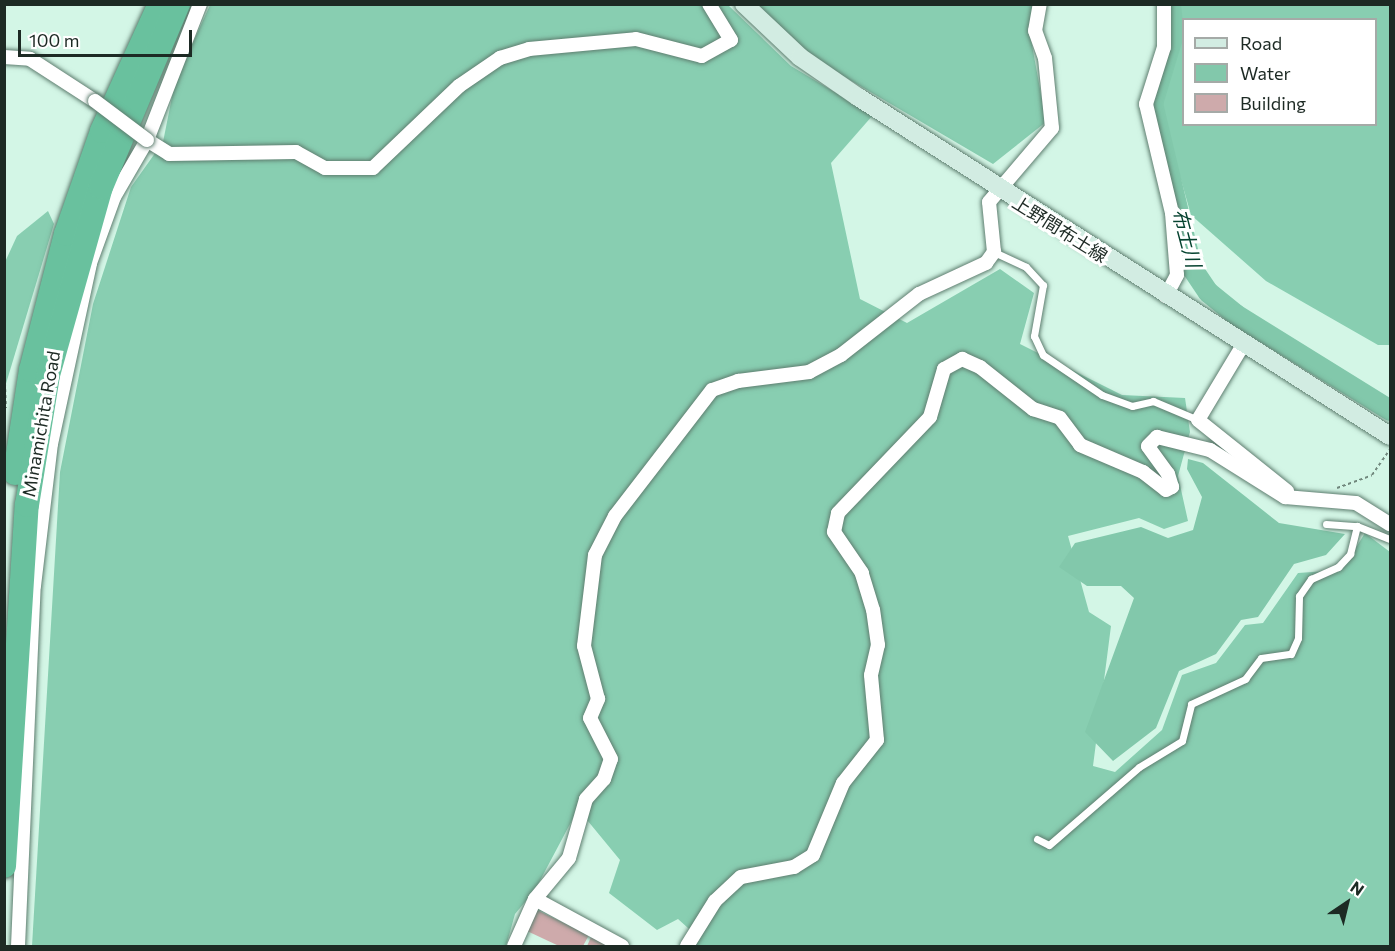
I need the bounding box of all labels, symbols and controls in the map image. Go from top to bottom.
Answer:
scale bar [21,18,195,56]
legend [1182,18,1377,126]
text: 100 m [29,29,79,51]
text: Road [1240,32,1282,54]
text: Water [1240,62,1291,84]
text: Building [1240,92,1306,114]
street label: 上野間布土線 [1008,191,1112,267]
water label: 布土川 [1168,206,1206,270]
street label: Minamichita Road [18,349,64,499]
north arrow [1317,873,1377,933]
text: N [1347,877,1368,899]

